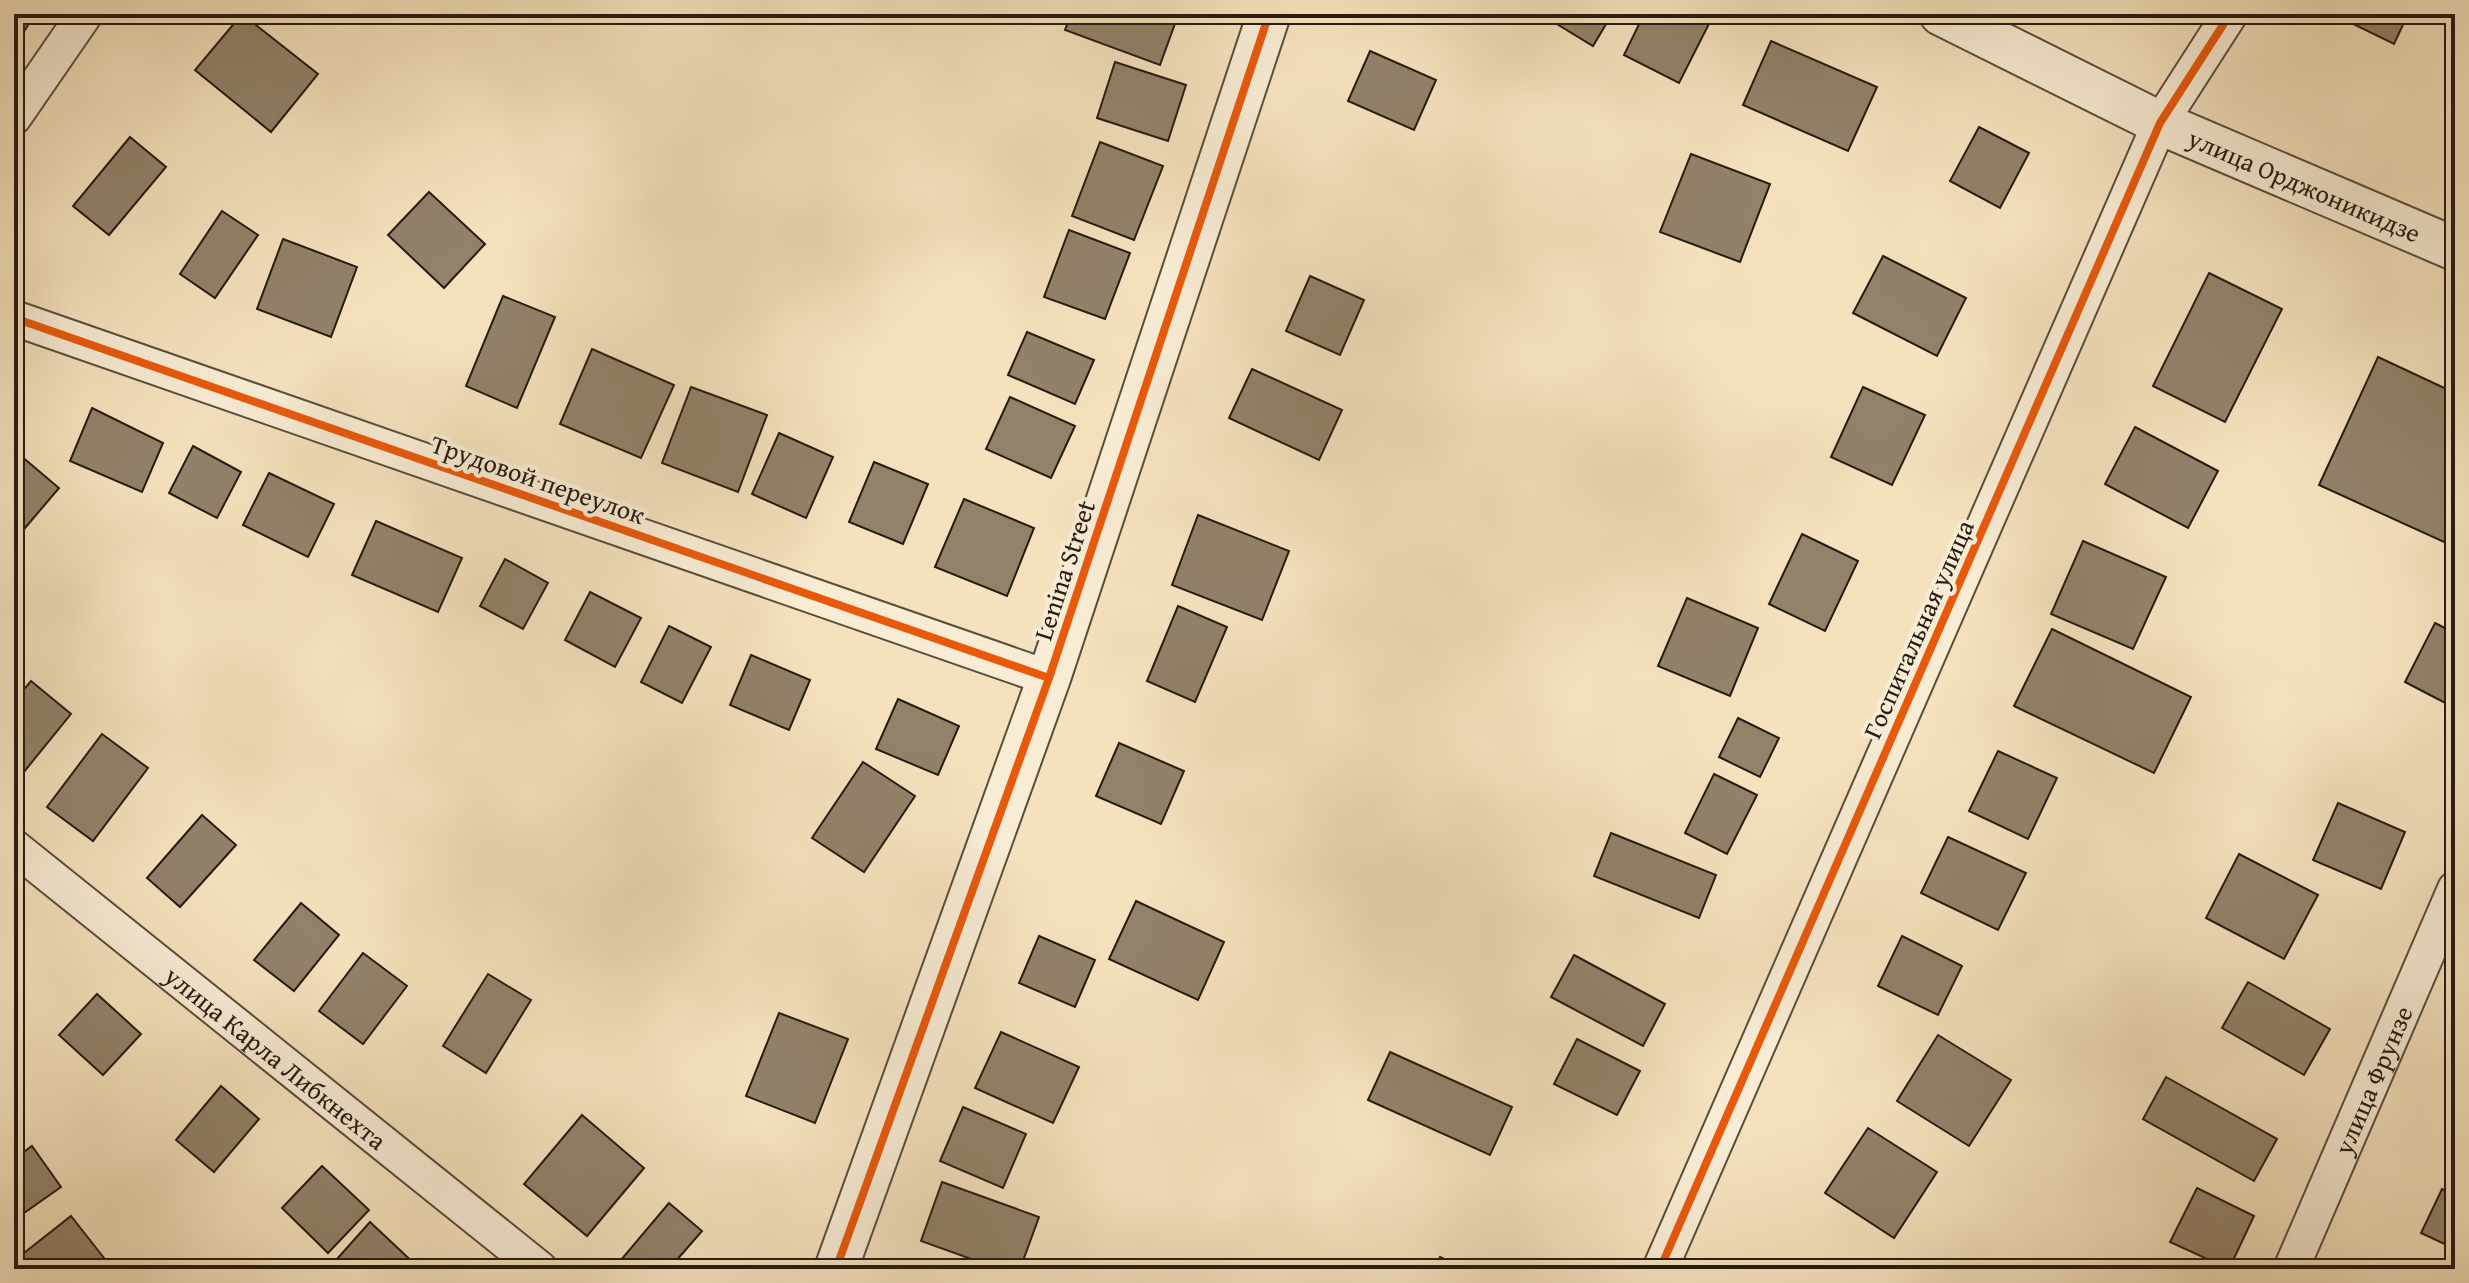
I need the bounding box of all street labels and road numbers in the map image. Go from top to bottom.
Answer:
street label: улица Орджоникидзе [2181,117,2427,252]
street label: Трудовой переулок [426,424,651,534]
street label: Lenina Street [1023,495,1105,645]
street label: Госпитальная улица [1852,513,1984,745]
street label: улица Карла Либкнехта [156,955,396,1159]
street label: улица Фрунзе [2323,999,2422,1161]

